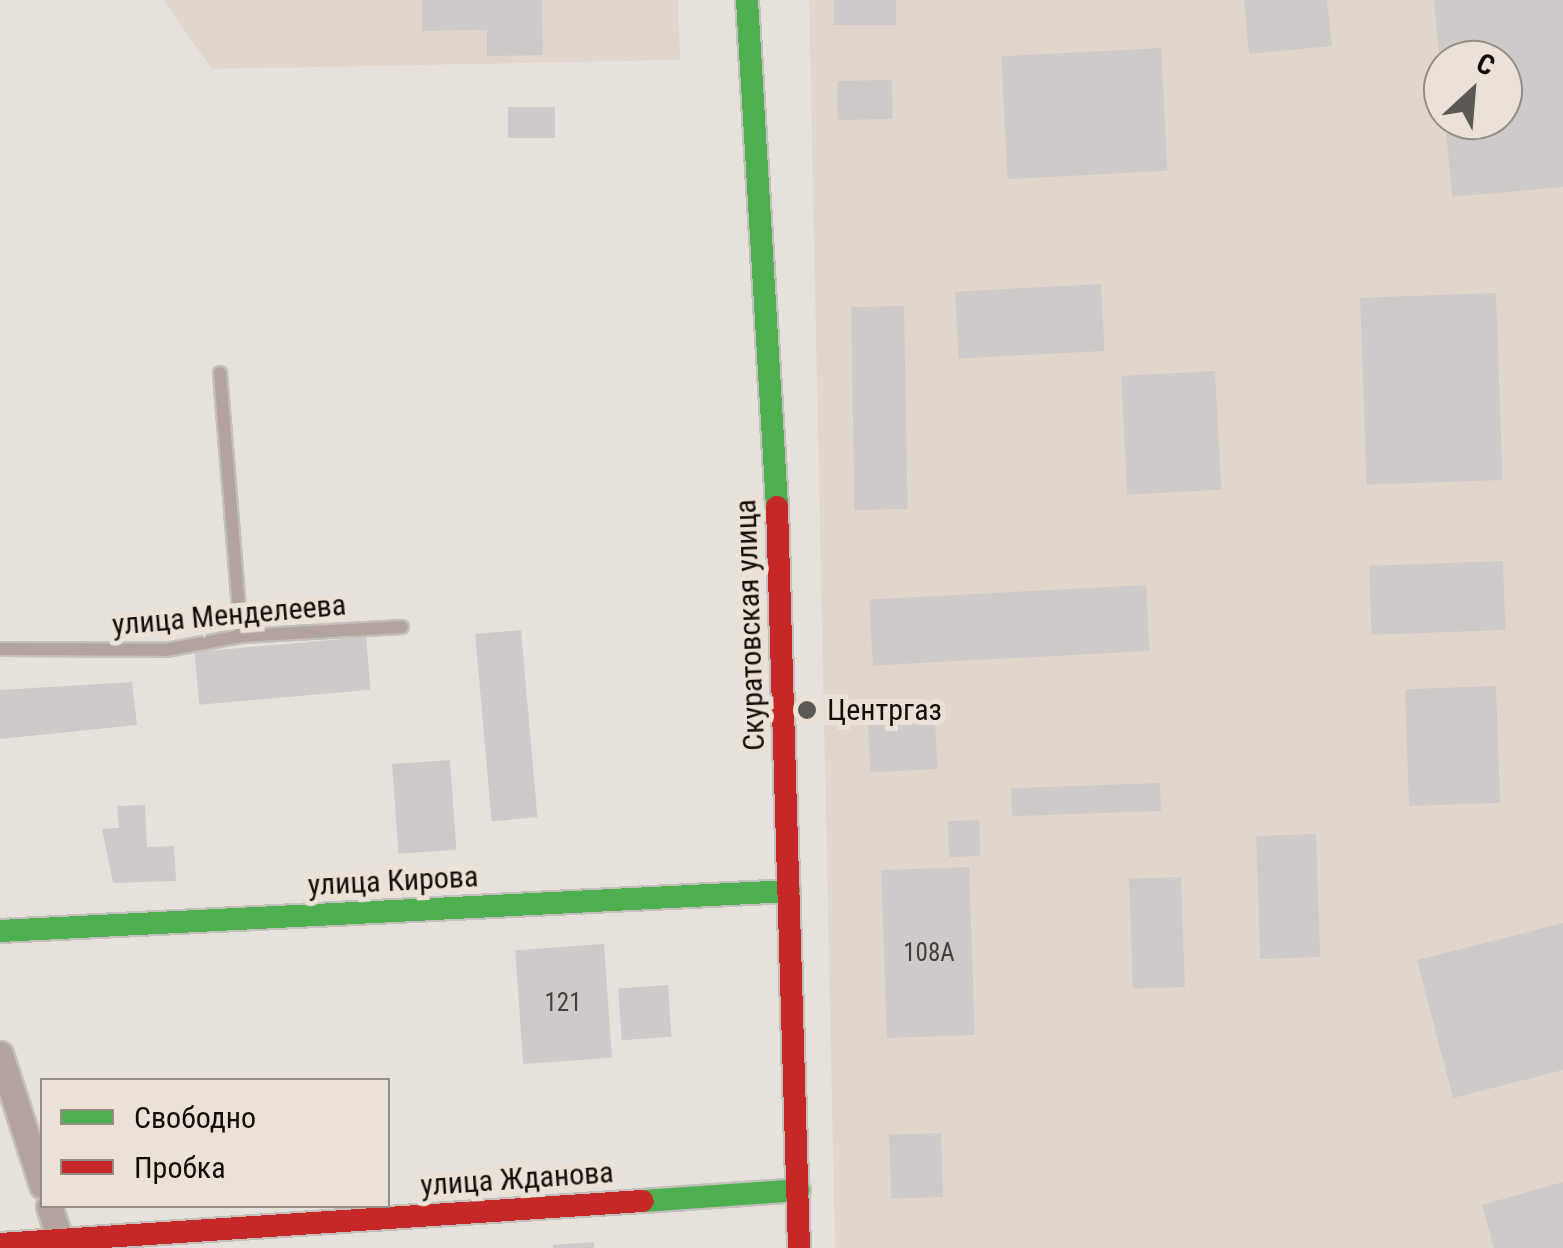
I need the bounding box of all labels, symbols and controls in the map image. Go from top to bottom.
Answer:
north arrow [1423,40,1523,140]
text: С [1471,46,1500,83]
street label: Скуратовская улица [728,499,772,751]
street label: улица Менделеева [111,587,347,643]
place label: Центргаз [827,692,942,728]
marker: Центргаз [796,699,818,721]
street label: улица Кирова [307,859,479,903]
house number: 108А [903,938,955,968]
house number: 121 [544,988,582,1018]
legend [40,1078,390,1208]
text: Свободно [134,1100,256,1135]
text: Пробка [134,1150,226,1185]
street label: улица Жданова [419,1154,615,1204]

